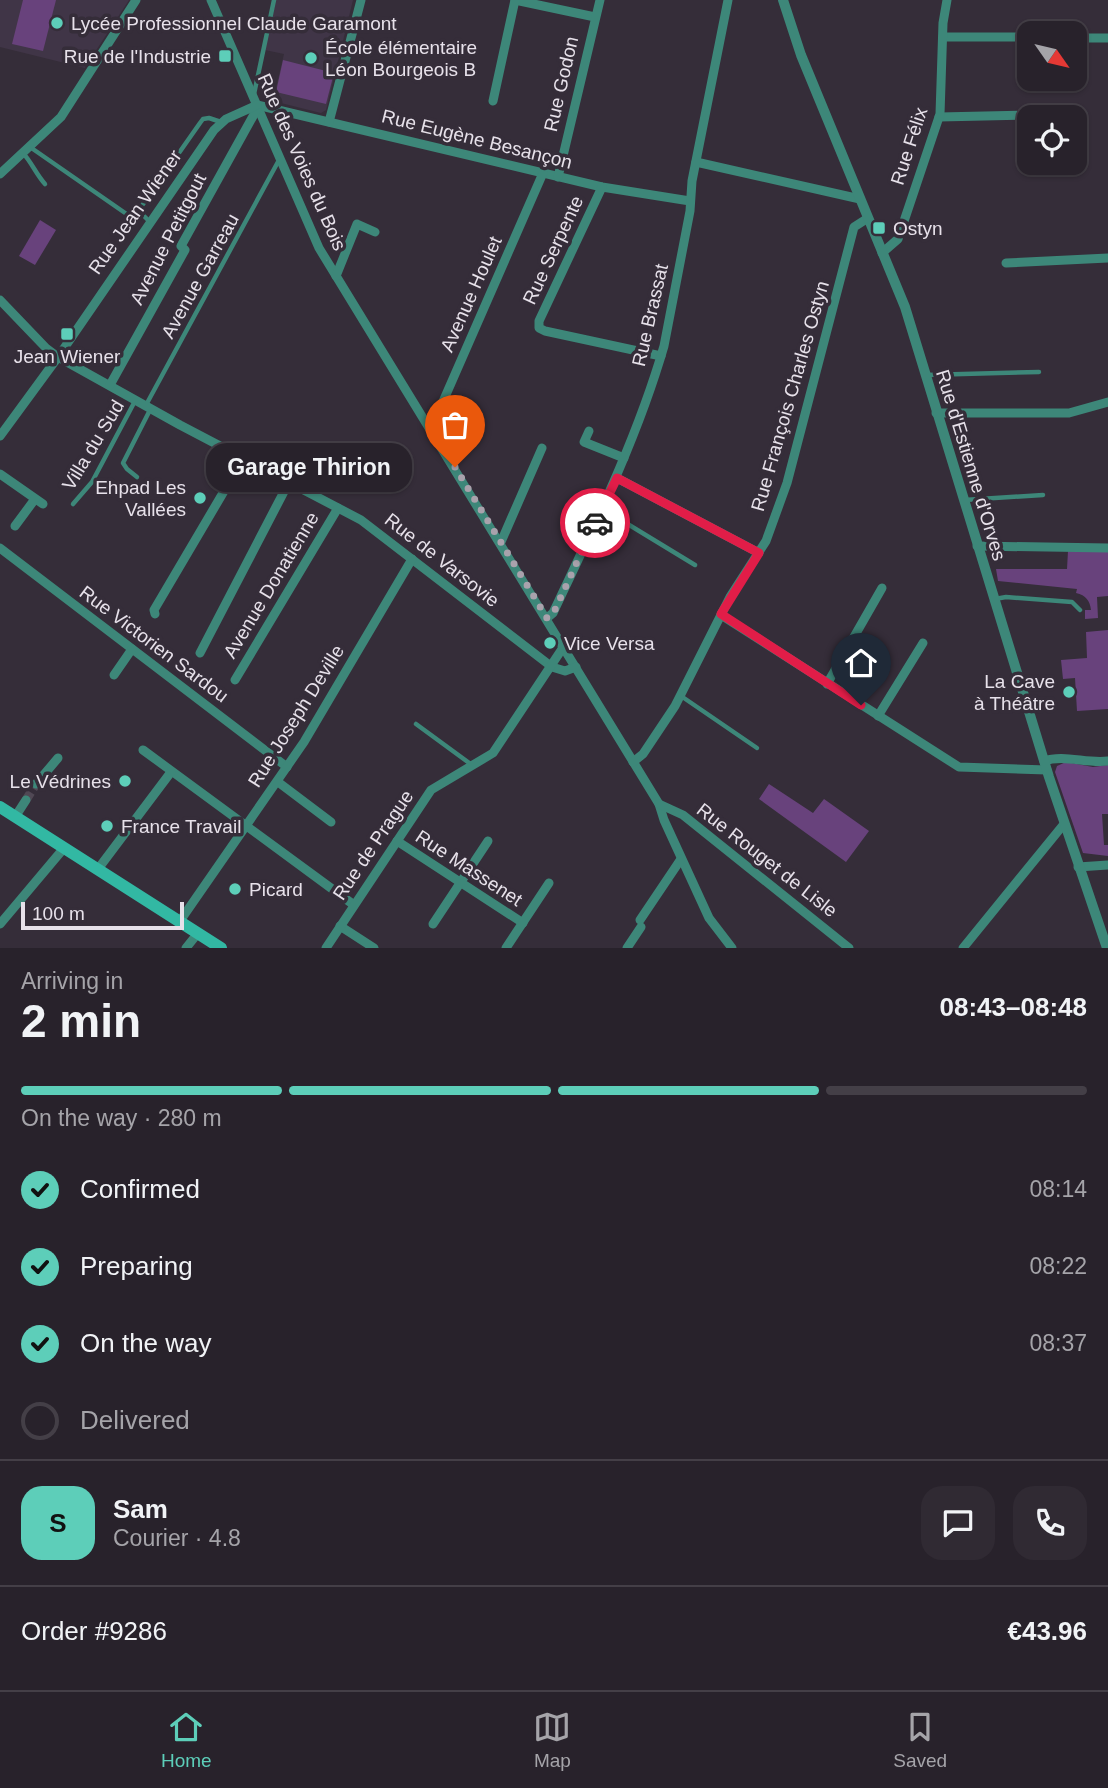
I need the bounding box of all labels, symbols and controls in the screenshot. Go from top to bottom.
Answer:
place label: Lycée Professionnel Claude Garamont [71,13,397,34]
marker: Lycée Professionnel Claude Garamont [49,15,65,31]
north arrow [1017,21,1087,91]
map controls [1017,21,1087,175]
street label: Rue Godon [540,34,582,134]
place label: École élémentaire Léon Bourgeois B [325,37,477,80]
place label: Rue de l'Industrie [64,46,211,67]
marker: Rue de l'Industrie [217,48,233,64]
marker: École élémentaire Léon Bourgeois B [303,50,319,66]
street label: Rue des Voies du Bois [254,70,350,254]
street label: Rue Félix [887,104,932,187]
street label: Rue Eugène Besançon [380,105,574,173]
button: locate [1017,105,1087,175]
street label: Rue Jean Wiener [84,145,186,278]
street label: Avenue Petitgout [126,169,210,308]
street label: Rue Serpente [519,192,587,308]
street label: Avenue Garreau [157,210,243,342]
place label: Ostyn [893,218,943,239]
marker: Ostyn [871,220,887,236]
street label: Avenue Houlet [436,232,506,355]
street label: Rue Brassat [628,261,672,368]
street label: Rue François Charles Ostyn [747,278,833,514]
marker: Jean Wiener [59,326,75,342]
place label: Jean Wiener [14,346,121,367]
street label: Rue d'Estienne d'Orves [932,367,1010,563]
pin [425,395,485,467]
street label: Villa du Sud [58,396,128,494]
icon: bag [436,406,474,444]
callout: Garage Thirion [206,442,413,491]
text: Garage Thirion [227,454,391,480]
place label: Ehpad Les Vallées [95,477,186,520]
courier [560,488,630,558]
marker: Ehpad Les Vallées [192,490,208,506]
icon: car [576,504,614,542]
street label: Avenue Donatienne [219,508,323,662]
street label: Rue de Varsovie [381,509,503,611]
street label: Rue Victorien Sardou [76,581,232,707]
place label: Vice Versa [564,633,655,654]
pin [831,633,891,705]
marker: Vice Versa [542,635,558,651]
street label: Rue Joseph Deville [244,641,348,791]
icon: home [842,644,880,682]
place label: La Cave à Théâtre [974,671,1055,714]
marker: La Cave à Théâtre [1061,684,1077,700]
place label: Le Védrines [10,771,111,792]
marker: Le Védrines [117,773,133,789]
street label: Rue de Prague [329,786,417,904]
street label: Rue Rouget de Lisle [693,799,841,921]
place label: France Travail [121,816,241,837]
marker: France Travail [99,818,115,834]
street label: Rue Massenet [412,826,527,911]
place label: Picard [249,879,303,900]
marker: Picard [227,881,243,897]
scale bar [21,899,184,931]
text: 100 m [32,903,85,924]
text: Arriving in [21,968,123,994]
text: 08:43–08:48 [940,992,1087,1022]
text: 2 min [21,995,141,1047]
text: On the way · 280 m [21,1105,222,1131]
icon: check [21,1171,59,1209]
text: Confirmed [80,1174,200,1204]
text: 08:14 [1029,1176,1087,1202]
icon: check [21,1248,59,1286]
text: Preparing [80,1251,193,1281]
text: 08:22 [1029,1253,1087,1279]
icon: check [21,1325,59,1363]
text: On the way [80,1328,212,1358]
text: 08:37 [1029,1330,1087,1356]
text: Delivered [80,1405,190,1435]
button: chat [921,1486,995,1560]
button: phone [1013,1486,1087,1560]
text: Sam [113,1494,168,1524]
text: S [49,1508,67,1538]
text: Courier · 4.8 [113,1525,241,1551]
text: Order #9286 [21,1616,167,1646]
text: €43.96 [1007,1616,1087,1646]
tab: Home [161,1708,212,1772]
tab: Map [533,1708,571,1772]
tab: Saved [893,1708,947,1772]

